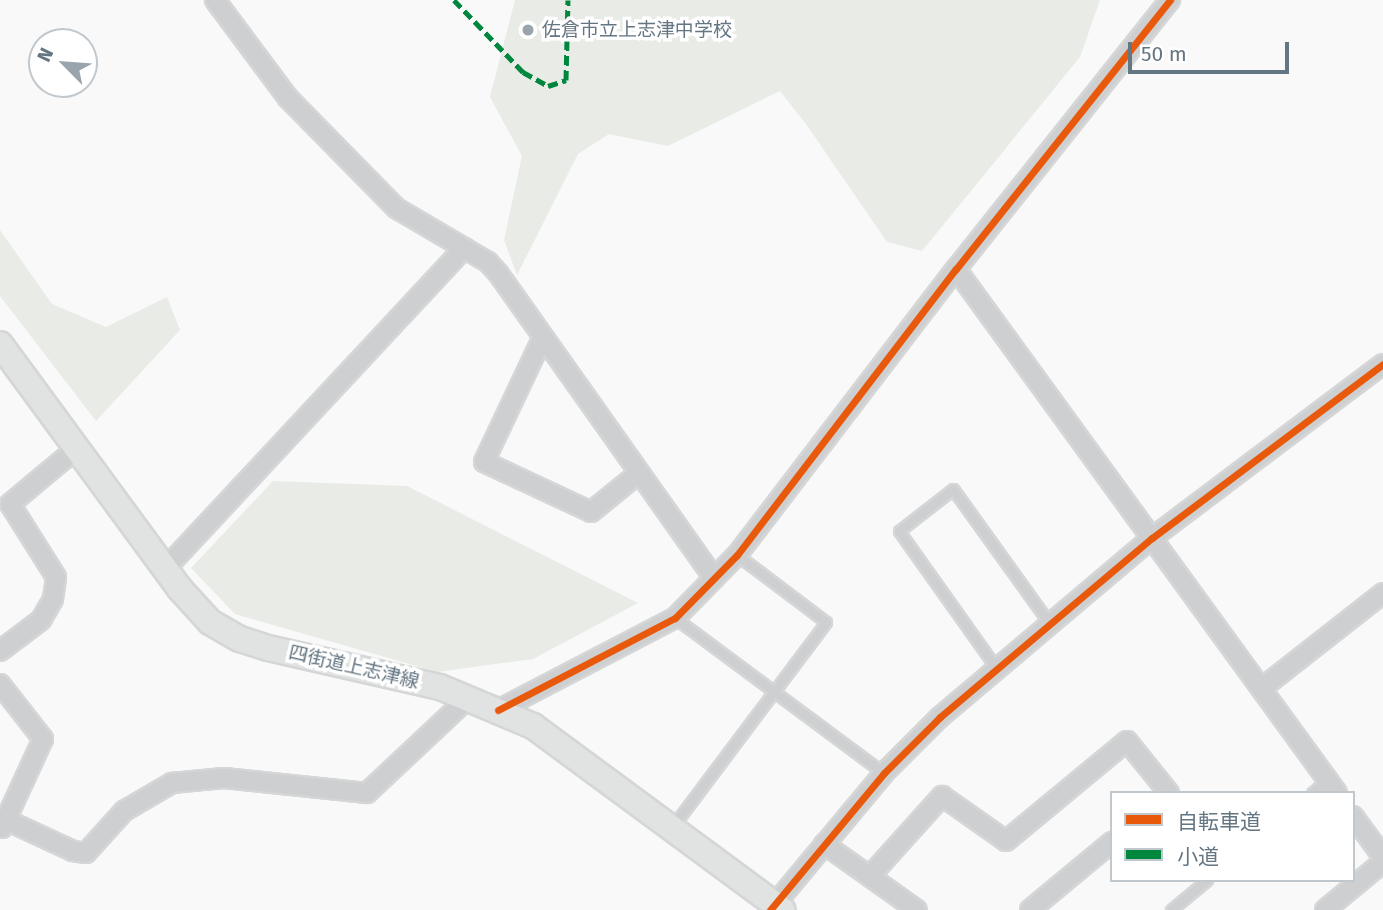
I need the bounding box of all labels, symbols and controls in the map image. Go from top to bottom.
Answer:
place label: 佐倉市立上志津中学校 [542,19,732,41]
marker: 佐倉市立上志津中学校 [520,22,536,38]
north arrow [28,28,98,98]
scale bar [1131,28,1292,72]
text: 50 m [1141,41,1187,67]
text: N [32,44,58,65]
street label: 四街道上志津線 [287,641,421,693]
legend [1110,791,1355,882]
text: 自転車道 [1177,809,1261,835]
text: 小道 [1177,844,1219,870]

